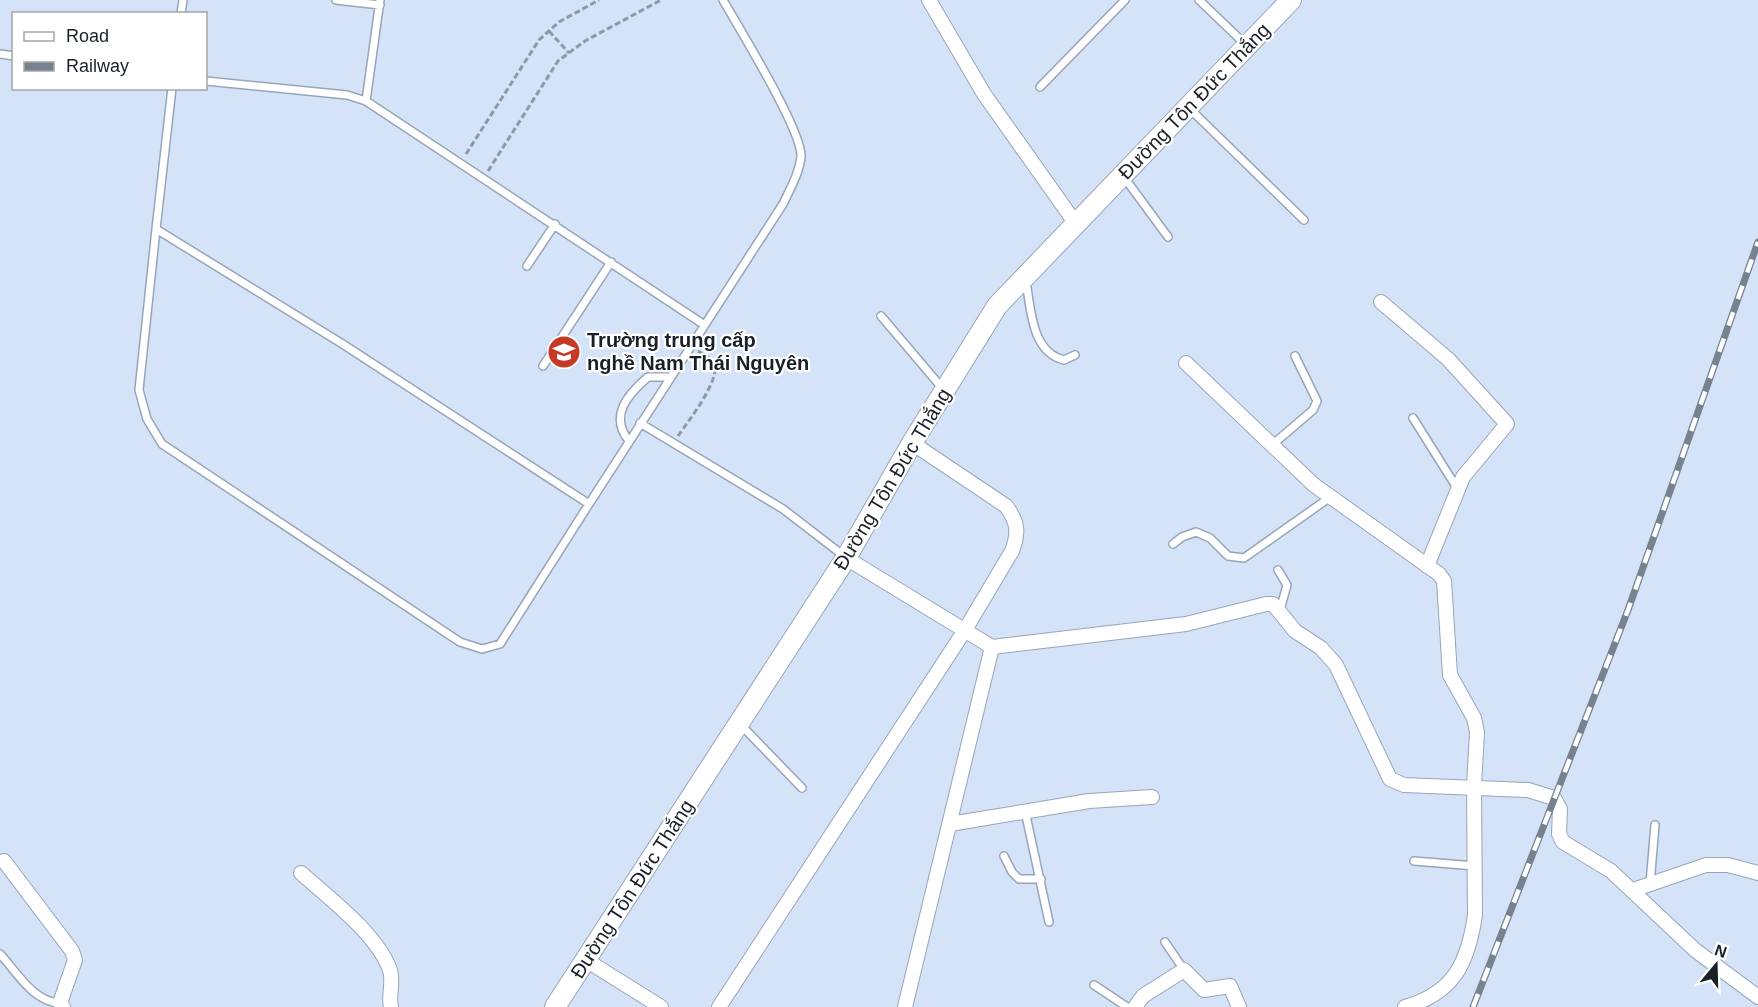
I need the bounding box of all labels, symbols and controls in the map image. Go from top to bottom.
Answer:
legend [12,12,207,90]
street label: Đường Tôn Đức Thắng [1114,18,1274,184]
text: Road [66,26,109,46]
text: Railway [66,56,129,76]
place label: Trường trung cấp nghề Nam Thái Nguyên [587,329,809,374]
school or university icon: Trường trung cấp nghề Nam Thái Nguyên [546,334,582,370]
street label: Đường Tôn Đức Thắng [829,384,955,574]
street label: Đường Tôn Đức Thắng [566,796,698,982]
north arrow [1686,935,1746,995]
text: N [1712,941,1729,961]

